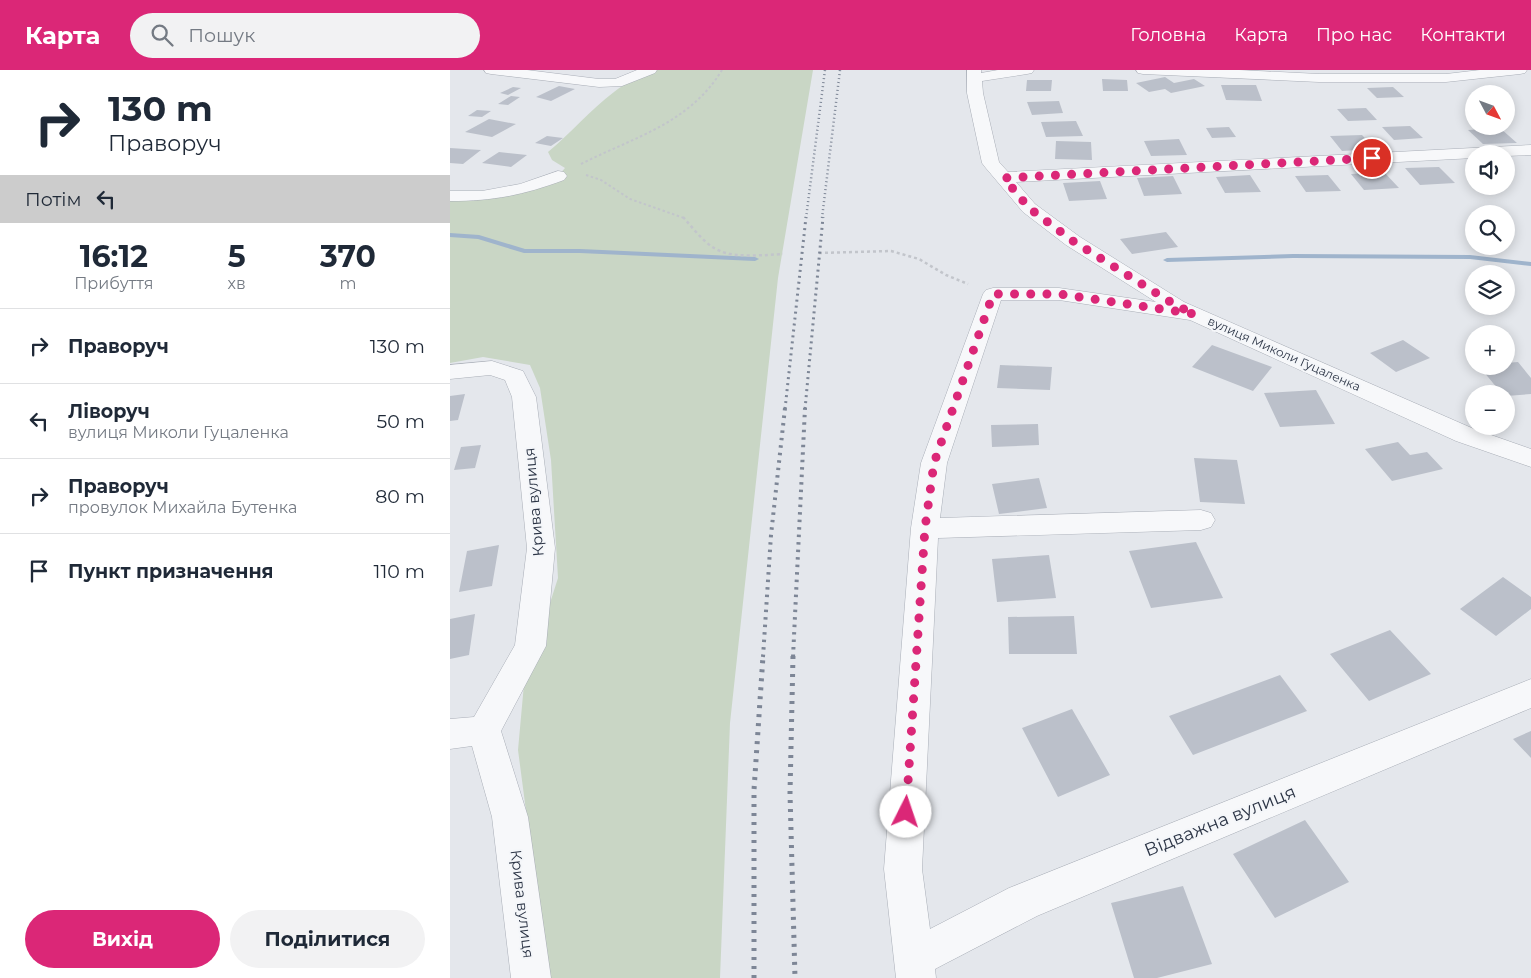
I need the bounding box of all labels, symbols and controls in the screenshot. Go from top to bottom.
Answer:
search box [130,13,480,58]
text: Карта [25,21,100,50]
icon: search [148,21,176,49]
text: Пошук [188,24,255,47]
text: Головна [1130,24,1206,46]
text: Карта [1234,24,1288,46]
text: Про нас [1316,24,1392,46]
text: Контакти [1420,24,1506,46]
north arrow [1465,85,1515,135]
map controls [1465,85,1515,435]
text: 130 m [108,87,213,130]
icon: right [25,90,90,155]
text: Праворуч [108,130,222,157]
pin [1351,137,1393,179]
icon: arrive [1358,144,1386,172]
button: sound [1465,145,1515,195]
icon: left [92,185,120,213]
text: Потім [25,188,82,211]
button: search [1465,205,1515,255]
text: 16:12 [80,238,148,275]
text: 5 [228,238,246,275]
text: 370 [320,238,376,275]
button: layers [1465,265,1515,315]
text: Прибуття [74,274,153,293]
text: хв [228,274,246,293]
text: m [339,274,356,293]
street label: вулиця Миколи Гуцаленка [1206,313,1363,394]
button: + [1465,325,1515,375]
icon: right [25,332,53,360]
text: Праворуч [68,335,169,358]
text: 130 m [370,335,425,358]
button: − [1465,385,1515,435]
text: Ліворуч [68,400,150,423]
icon: left [25,407,53,435]
text: 50 m [377,410,425,433]
text: вулиця Миколи Гуцаленка [68,423,289,442]
street label: Крива вулиця [519,447,548,557]
text: Праворуч [68,475,169,498]
icon: right [25,482,53,510]
text: 80 m [375,485,425,508]
text: провулок Михайла Бутенка [68,498,297,517]
icon: arrive [25,557,53,585]
text: Пункт призначення [68,560,274,583]
text: 110 m [374,560,425,583]
street label: Відважна вулиця [1141,781,1299,861]
position arrow [879,785,931,837]
street label: Крива вулиця [506,849,539,959]
button: Вихід [25,910,220,968]
button: Поділитися [230,910,425,968]

